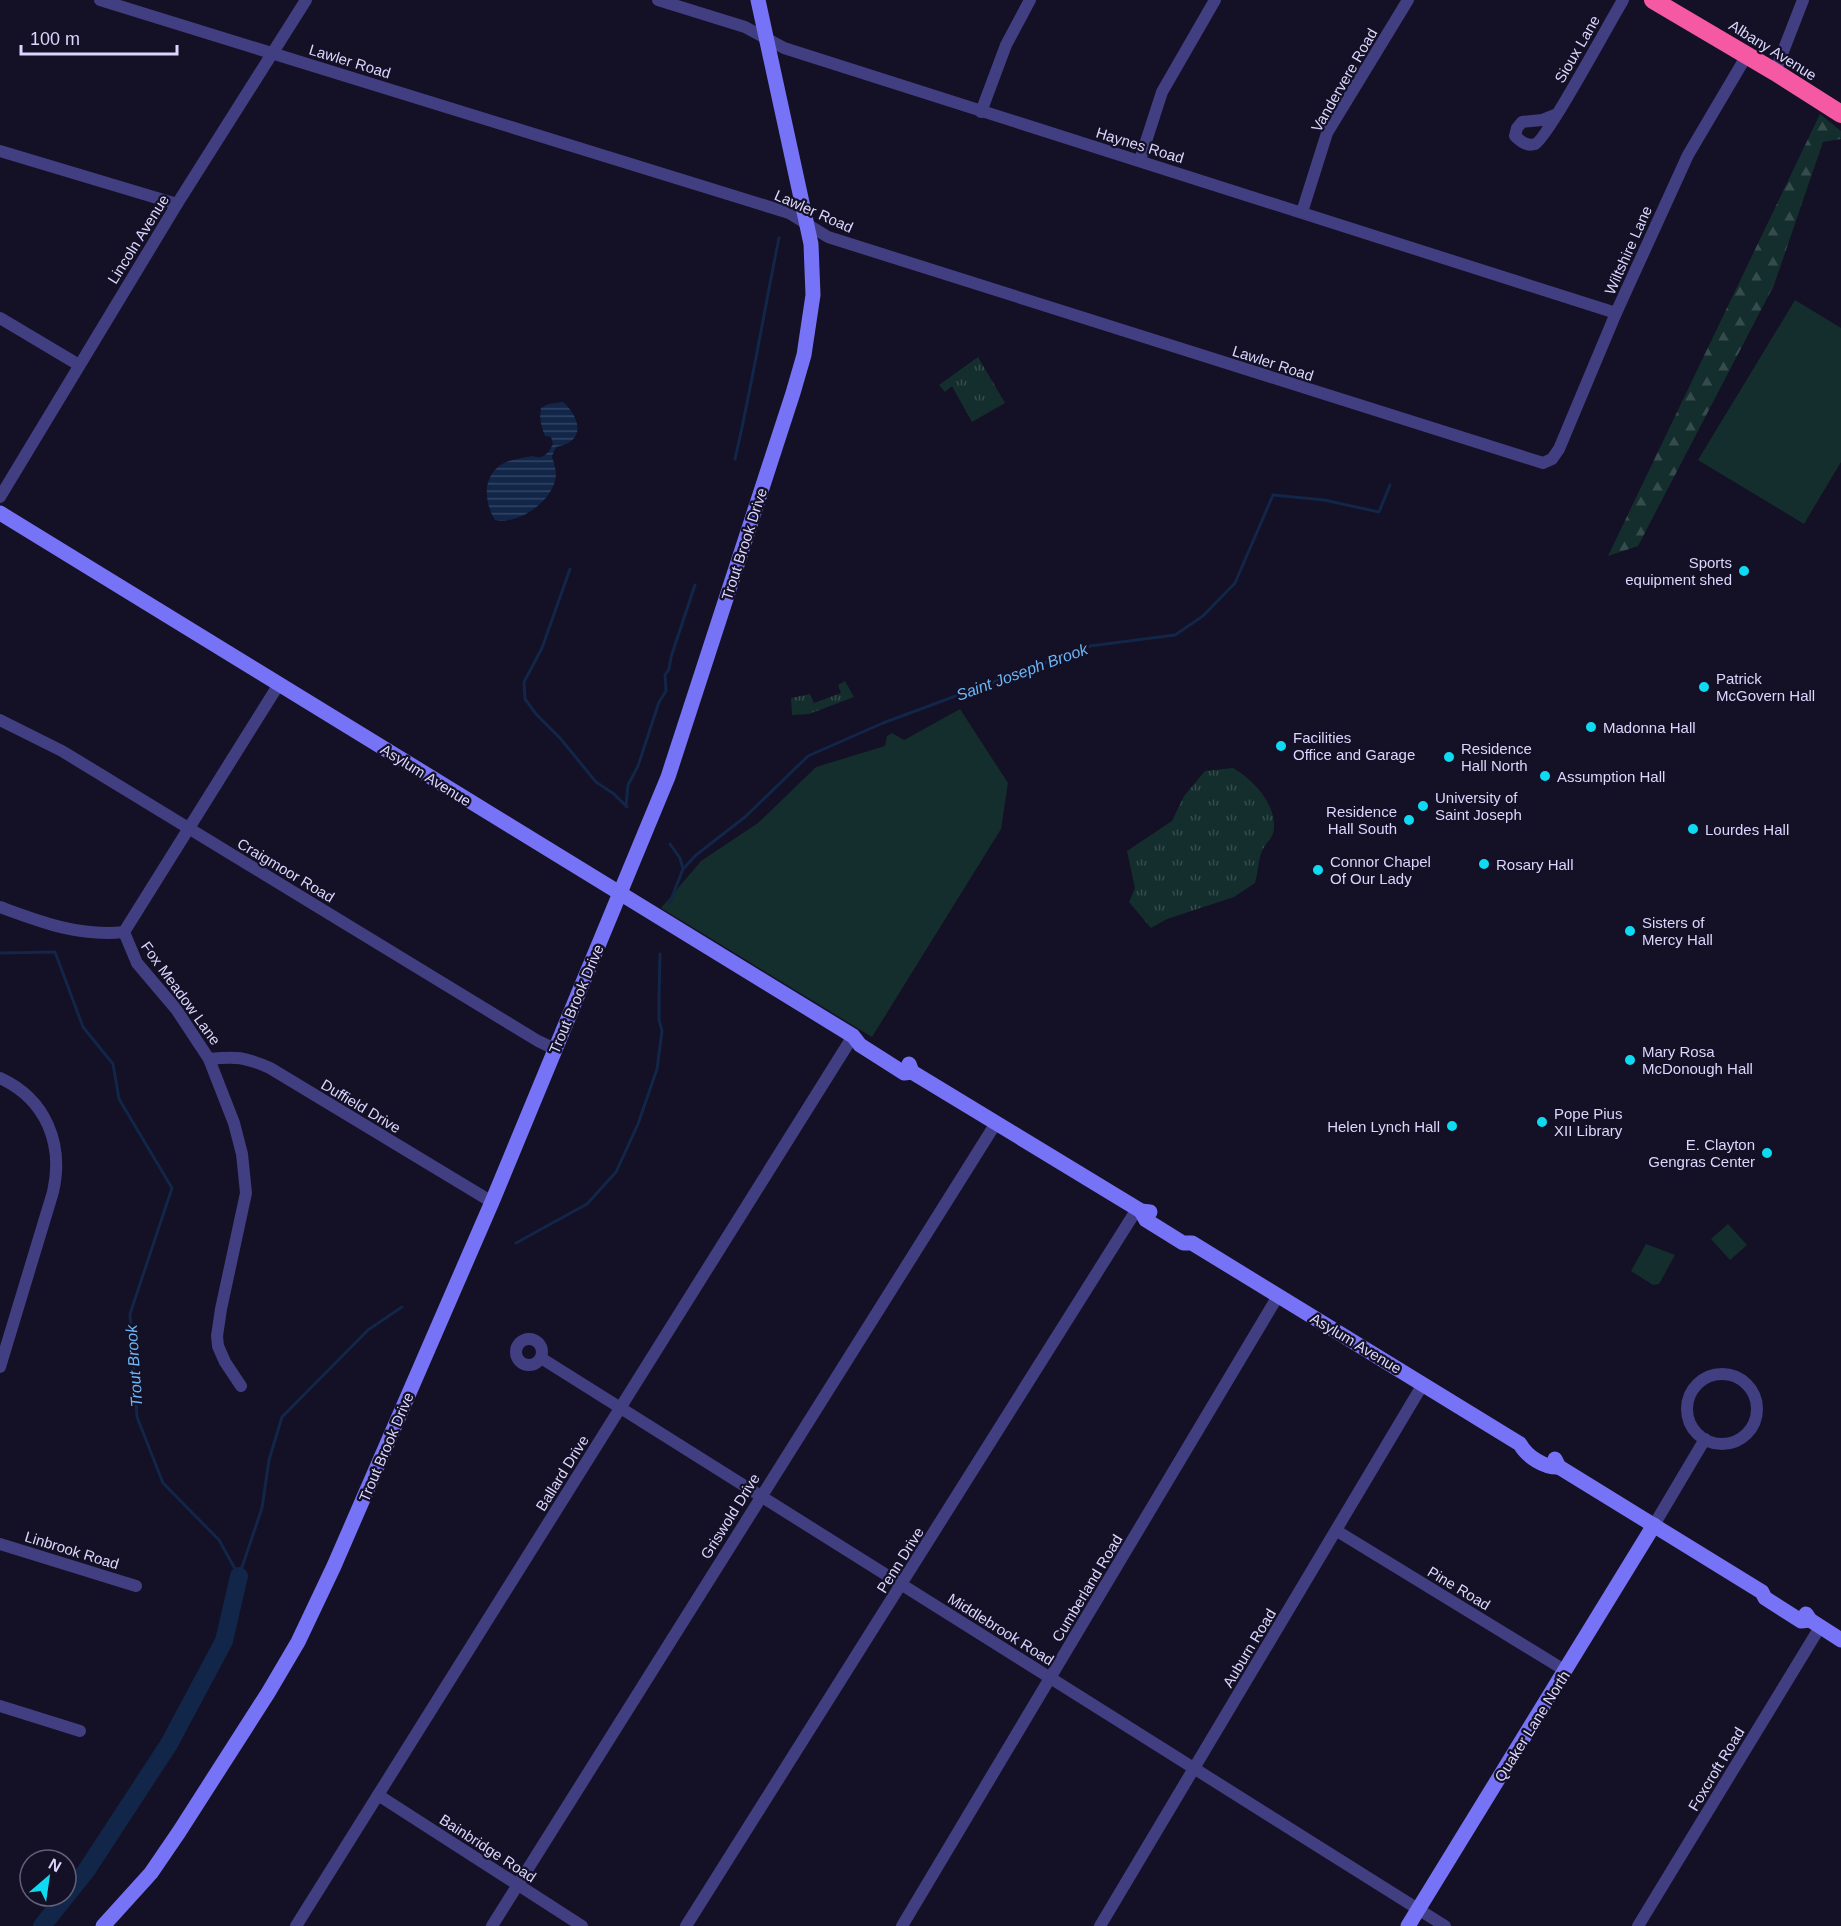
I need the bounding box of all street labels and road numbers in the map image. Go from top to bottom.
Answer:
street label: Sioux Lane [1551,12,1603,86]
street label: Albany Avenue [1726,16,1820,84]
street label: Vandervere Road [1308,25,1380,135]
street label: Lawler Road [307,41,393,81]
street label: Haynes Road [1094,124,1186,166]
street label: Lawler Road [772,186,856,236]
street label: Lincoln Avenue [104,191,172,287]
street label: Wiltshire Lane [1601,203,1655,297]
street label: Lawler Road [1230,342,1316,384]
street label: Trout Brook Drive [718,486,770,602]
street label: Asylum Avenue [378,740,474,810]
street label: Craigmoor Road [234,834,338,906]
street label: Fox Meadow Lane [138,938,224,1048]
street label: Trout Brook Drive [545,942,607,1056]
street label: Duffield Drive [318,1076,404,1136]
street label: Asylum Avenue [1307,1309,1405,1377]
street label: Trout Brook Drive [355,1390,417,1504]
street label: Ballard Drive [532,1432,592,1514]
street label: Griswold Drive [697,1470,763,1562]
street label: Penn Drive [873,1524,927,1596]
street label: Linbrook Road [23,1528,121,1572]
street label: Cumberland Road [1048,1531,1126,1645]
street label: Pine Road [1425,1563,1493,1613]
street label: Middlebrook Road [945,1590,1057,1668]
street label: Auburn Road [1219,1606,1279,1690]
street label: Quaker Lane North [1491,1667,1573,1785]
street label: Foxcroft Road [1684,1724,1748,1814]
street label: Bainbridge Road [437,1810,539,1886]

